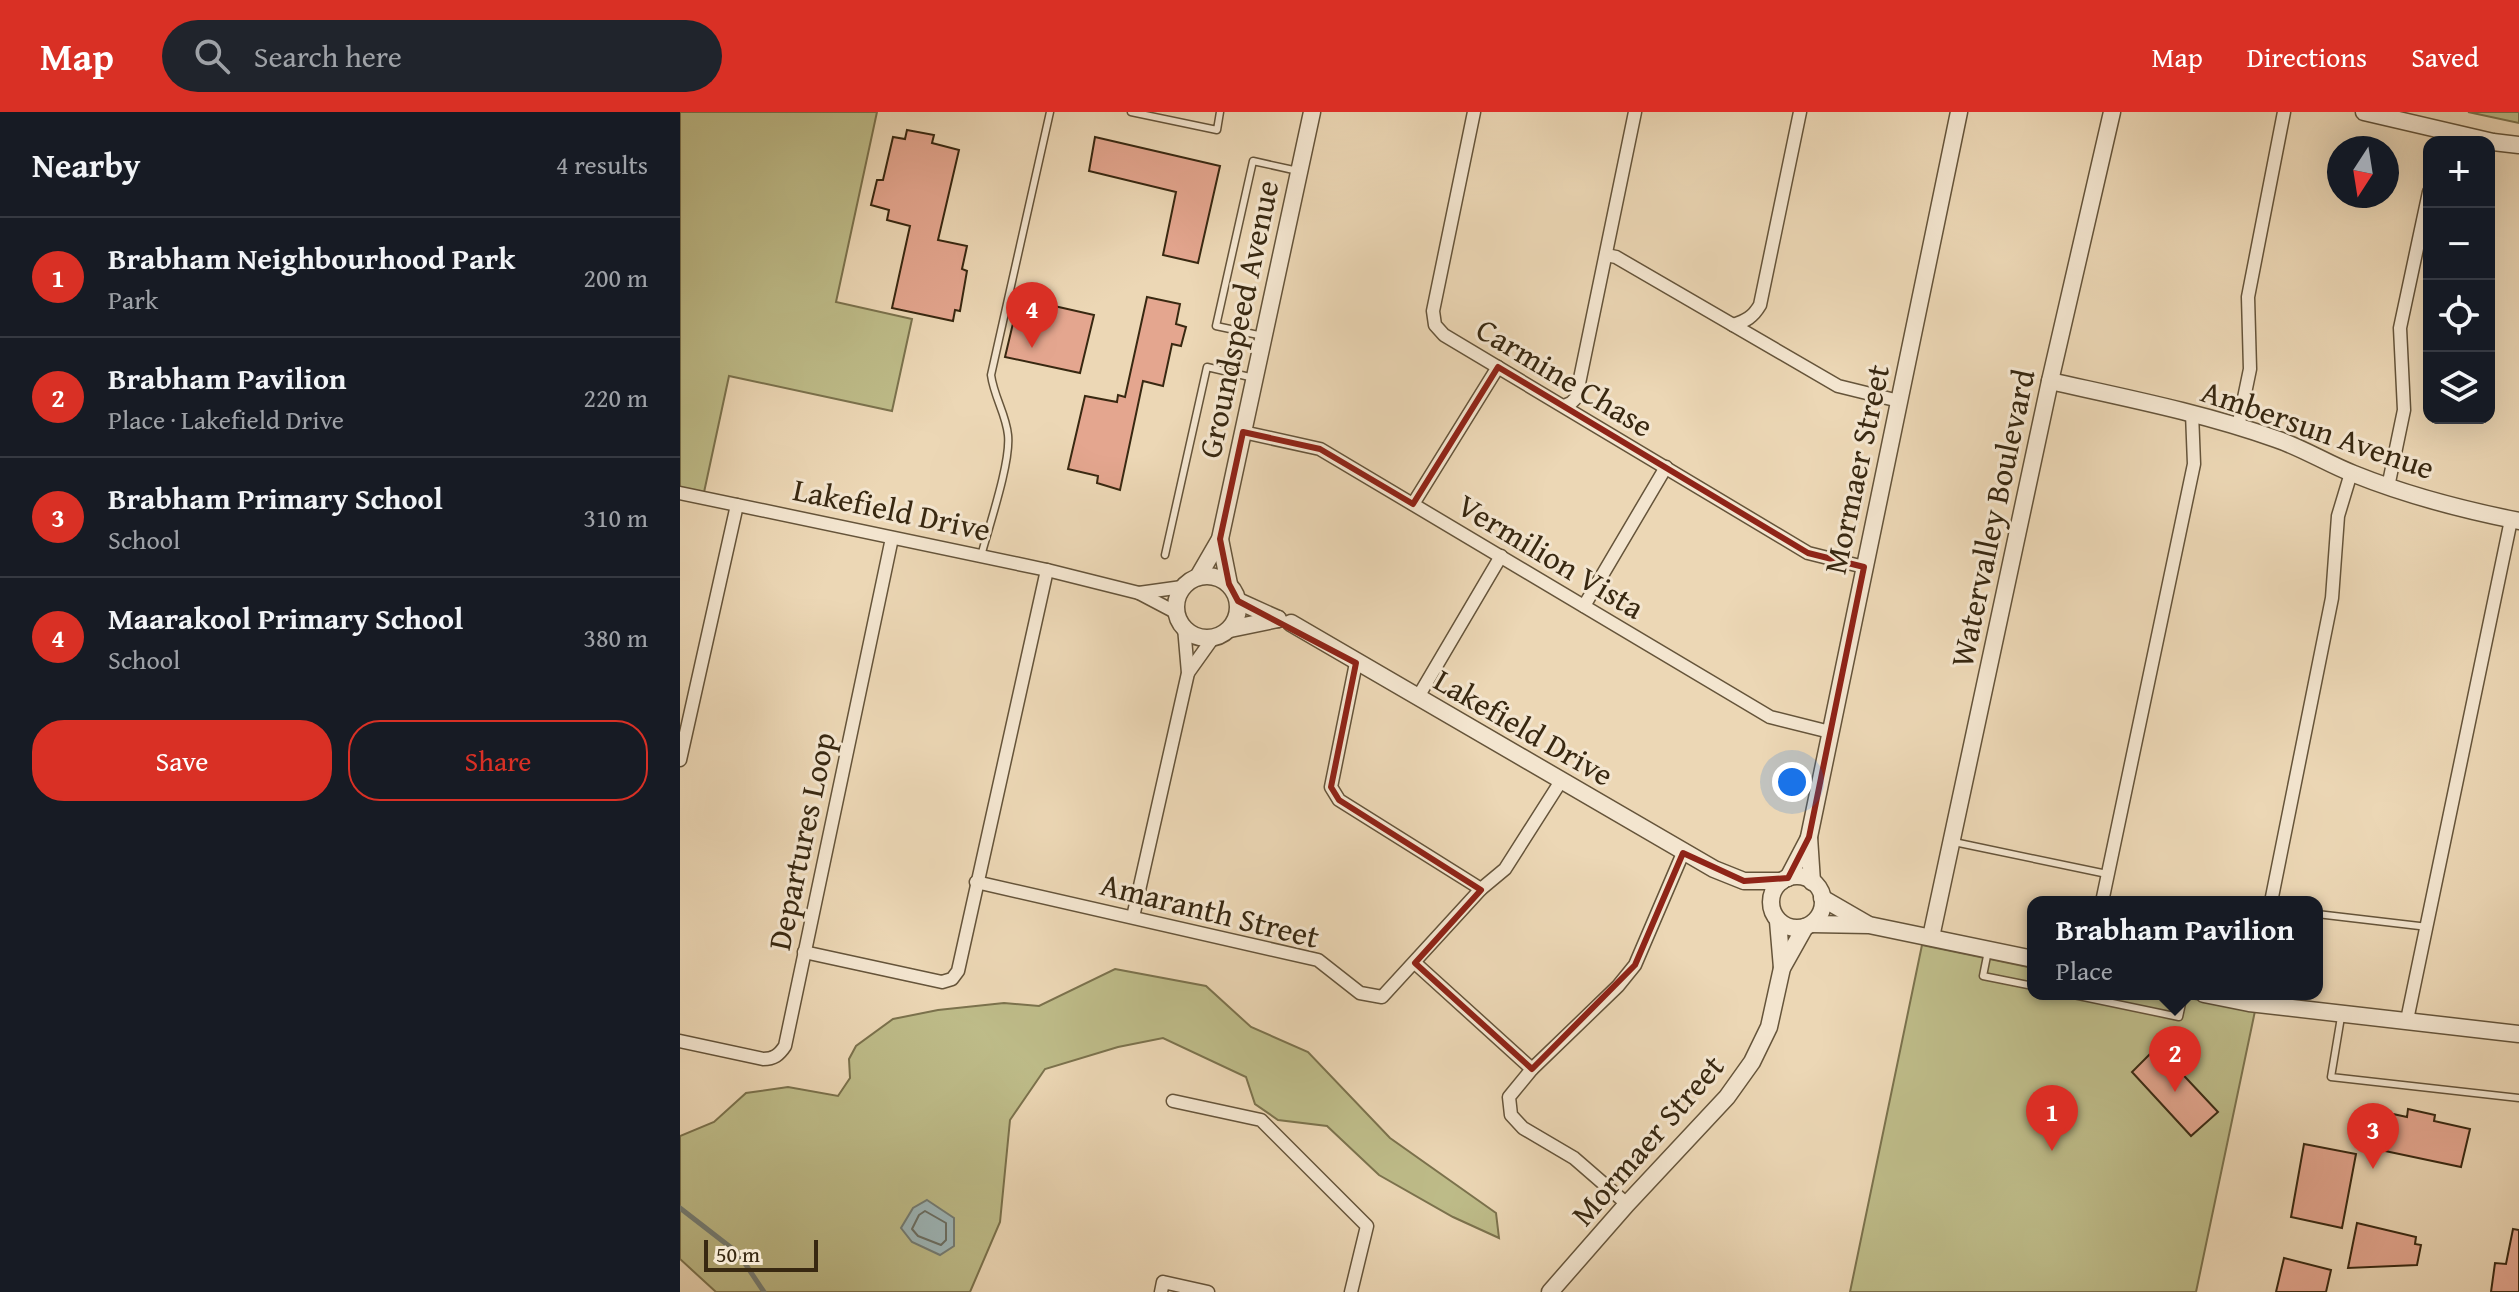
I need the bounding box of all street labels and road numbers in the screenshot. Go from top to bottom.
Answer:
street label: Groundspeed Avenue [1186,176,1290,462]
street label: Carmine Chase [1468,306,1662,448]
street label: Mormaer Street [1811,360,1901,578]
street label: Watervalley Boulevard [1938,365,2046,671]
street label: Ambersun Avenue [2195,367,2441,491]
street label: Lakefield Drive [789,465,995,553]
street label: Vermilion Vista [1449,482,1653,630]
street label: Lakefield Drive [1425,657,1623,797]
street label: Departures Loop [755,728,847,954]
street label: Amaranth Street [1096,860,1324,960]
street label: Mormaer Street [1559,1044,1735,1236]

